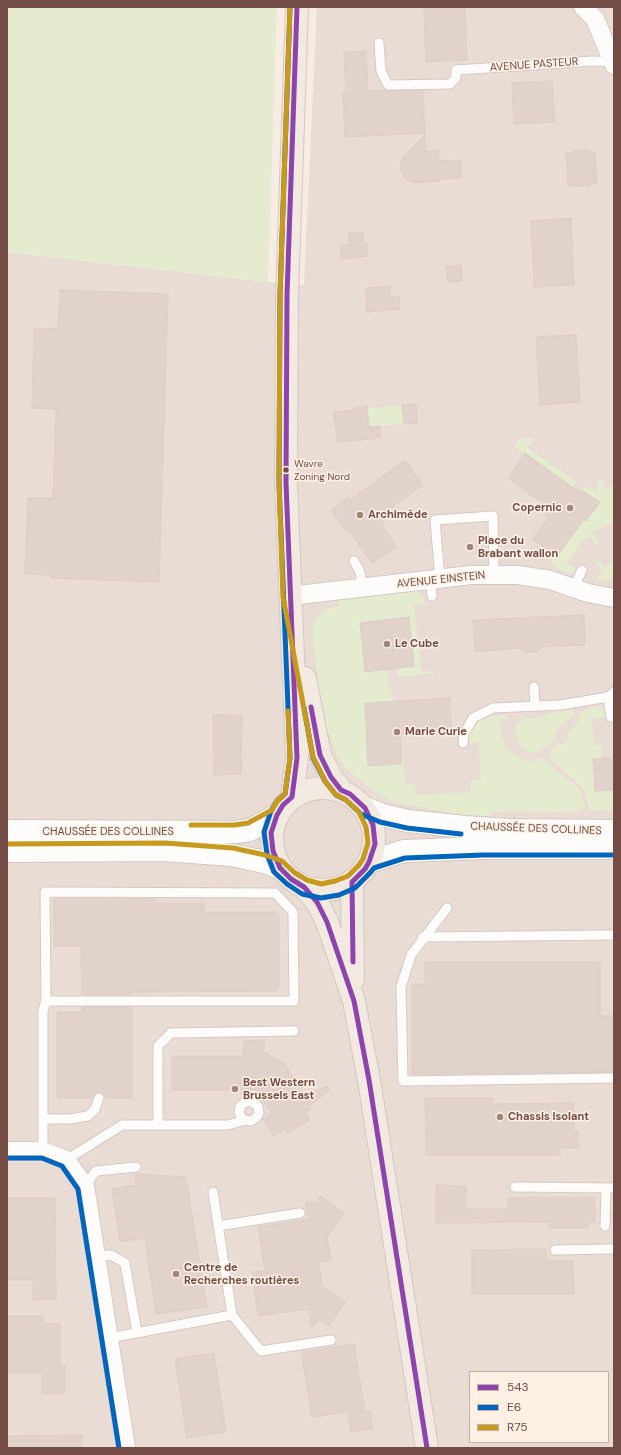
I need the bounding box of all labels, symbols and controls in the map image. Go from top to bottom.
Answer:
street label: AVENUE PASTEUR [489,55,579,75]
place label: Wavre Zoning Nord [294,458,350,482]
marker: Wavre Zoning Nord [281,465,291,475]
place label: Copernic [512,501,562,515]
marker: Copernic [565,503,575,513]
place label: Archimède [368,508,428,522]
marker: Archimède [355,510,365,520]
place label: Place du Brabant wallon [478,534,558,560]
marker: Place du Brabant wallon [465,542,475,552]
street label: AVENUE EINSTEIN [396,569,486,591]
place label: Le Cube [395,637,439,651]
marker: Le Cube [382,639,392,649]
place label: Marie Curie [405,725,467,739]
marker: Marie Curie [392,727,402,737]
street label: CHAUSSÉE DES COLLINES [470,820,602,838]
street label: CHAUSSÉE DES COLLINES [42,825,174,839]
place label: Best Western Brussels East [243,1076,315,1102]
marker: Best Western Brussels East [230,1084,240,1094]
place label: Chassis Isolant [508,1110,589,1124]
marker: Chassis Isolant [495,1112,505,1122]
place label: Centre de Recherches routières [184,1261,299,1287]
marker: Centre de Recherches routières [171,1269,181,1279]
legend [469,1371,609,1443]
text: 543 [507,1379,529,1395]
text: E6 [507,1399,521,1415]
text: R75 [507,1419,528,1435]

